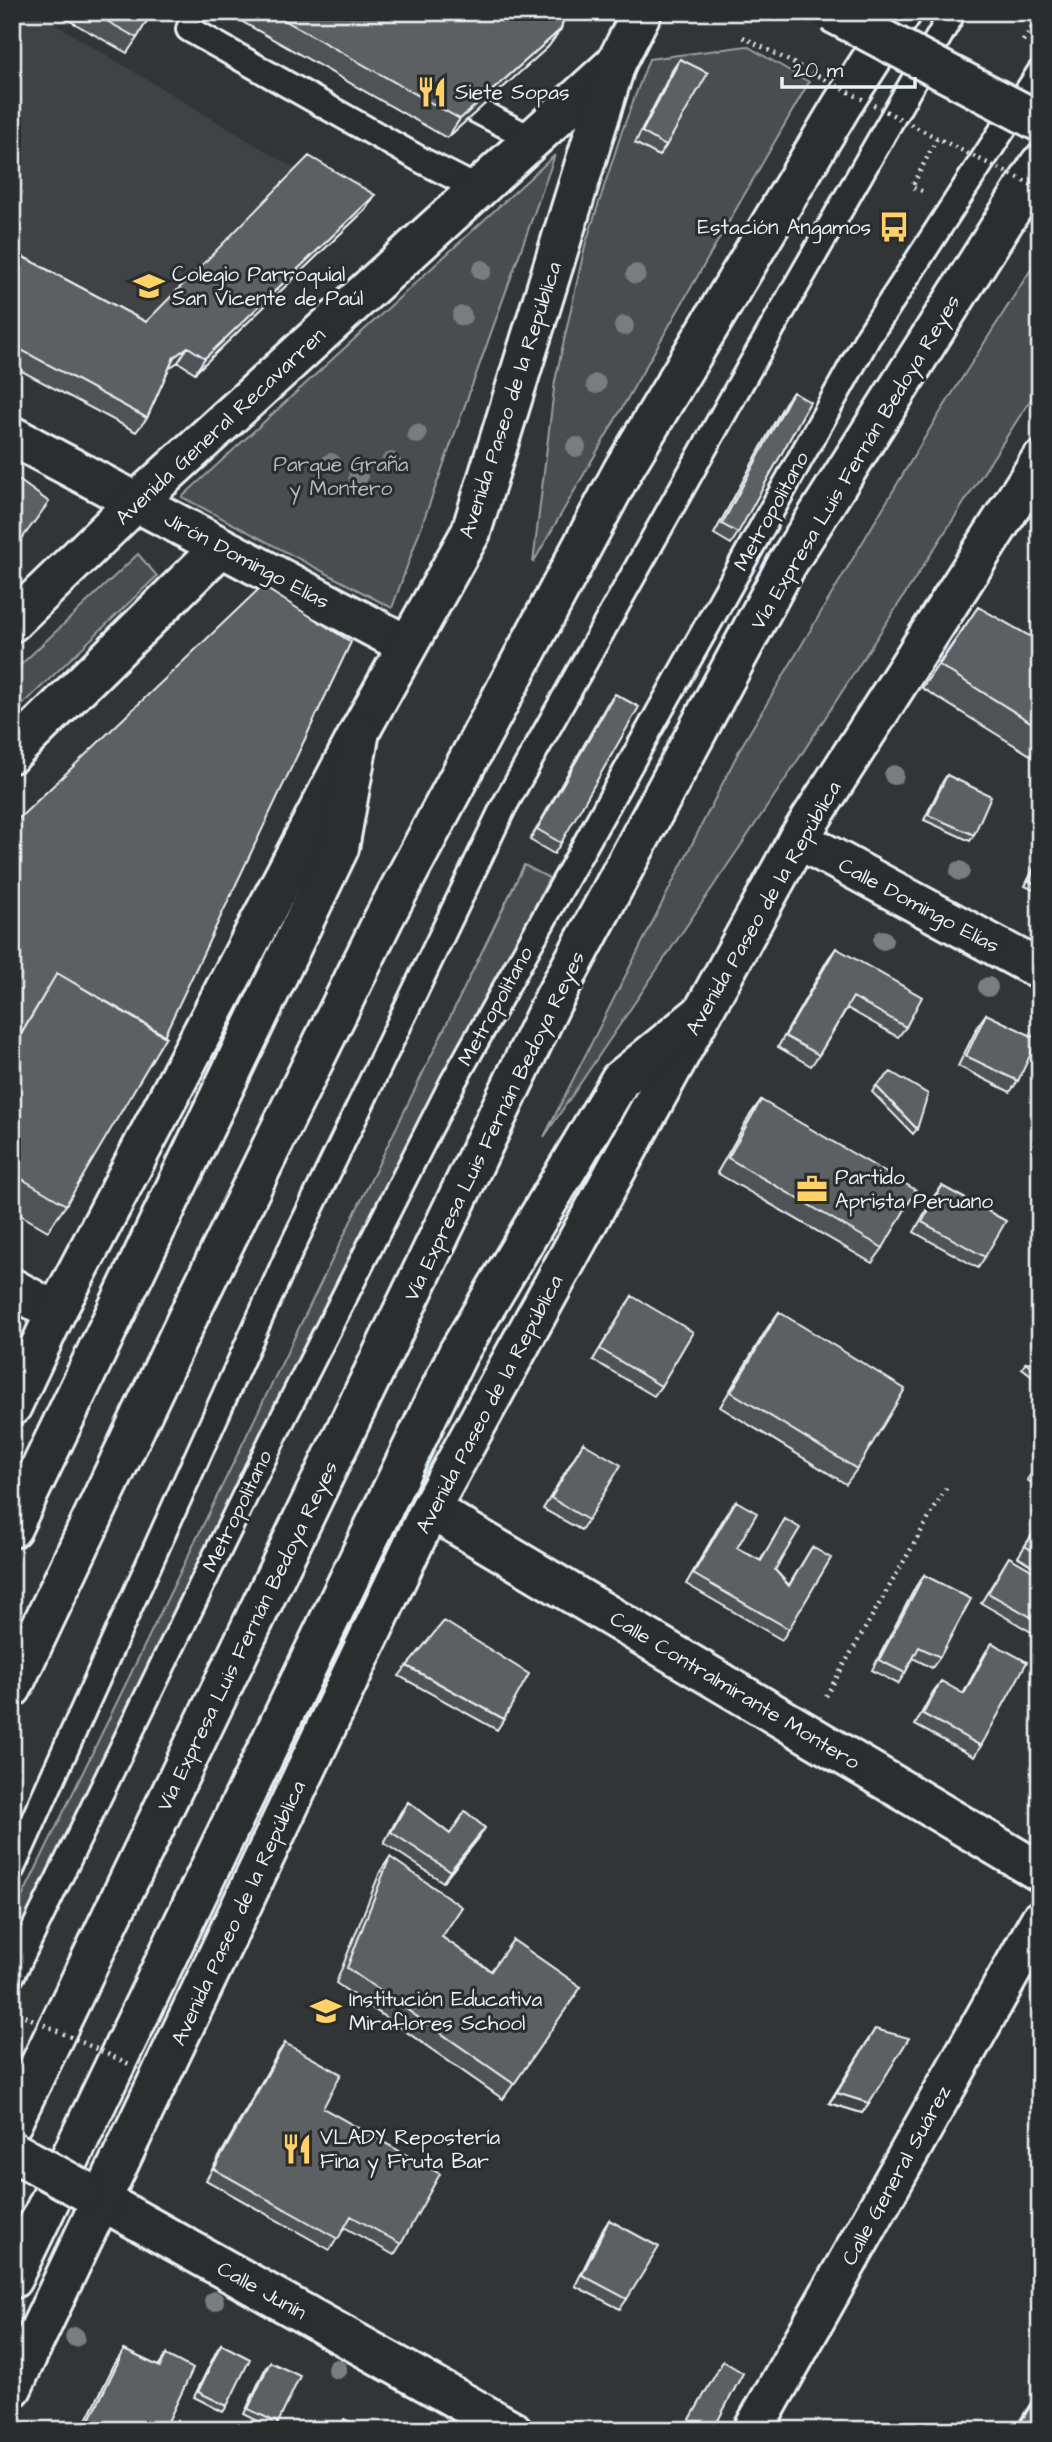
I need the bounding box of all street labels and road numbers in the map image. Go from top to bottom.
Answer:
street label: Avenida Paseo de la República [452,258,570,543]
street label: Vía Expresa Luis Fernán Bedoya Reyes [744,289,969,636]
street label: Avenida General Recavarren [109,321,332,532]
street label: Metropolitano [727,446,817,577]
street label: Jirón Domingo Elías [158,505,334,618]
street label: Avenida Paseo de la República [679,775,849,1041]
street label: Calle Domingo Elías [832,851,1004,962]
street label: Metropolitano [451,941,541,1072]
street label: Vía Expresa Luis Fernán Bedoya Reyes [397,946,594,1307]
street label: Avenida Paseo de la República [409,1269,571,1539]
street label: Metropolitano [195,1445,280,1577]
street label: Vía Expresa Luis Fernán Bedoya Reyes [150,1456,347,1817]
street label: Calle Contralmirante Montero [604,1604,865,1777]
street label: Avenida Paseo de la República [164,1776,314,2051]
street label: Calle General Suárez [835,2079,958,2271]
street label: Calle Junín [212,2254,312,2327]

